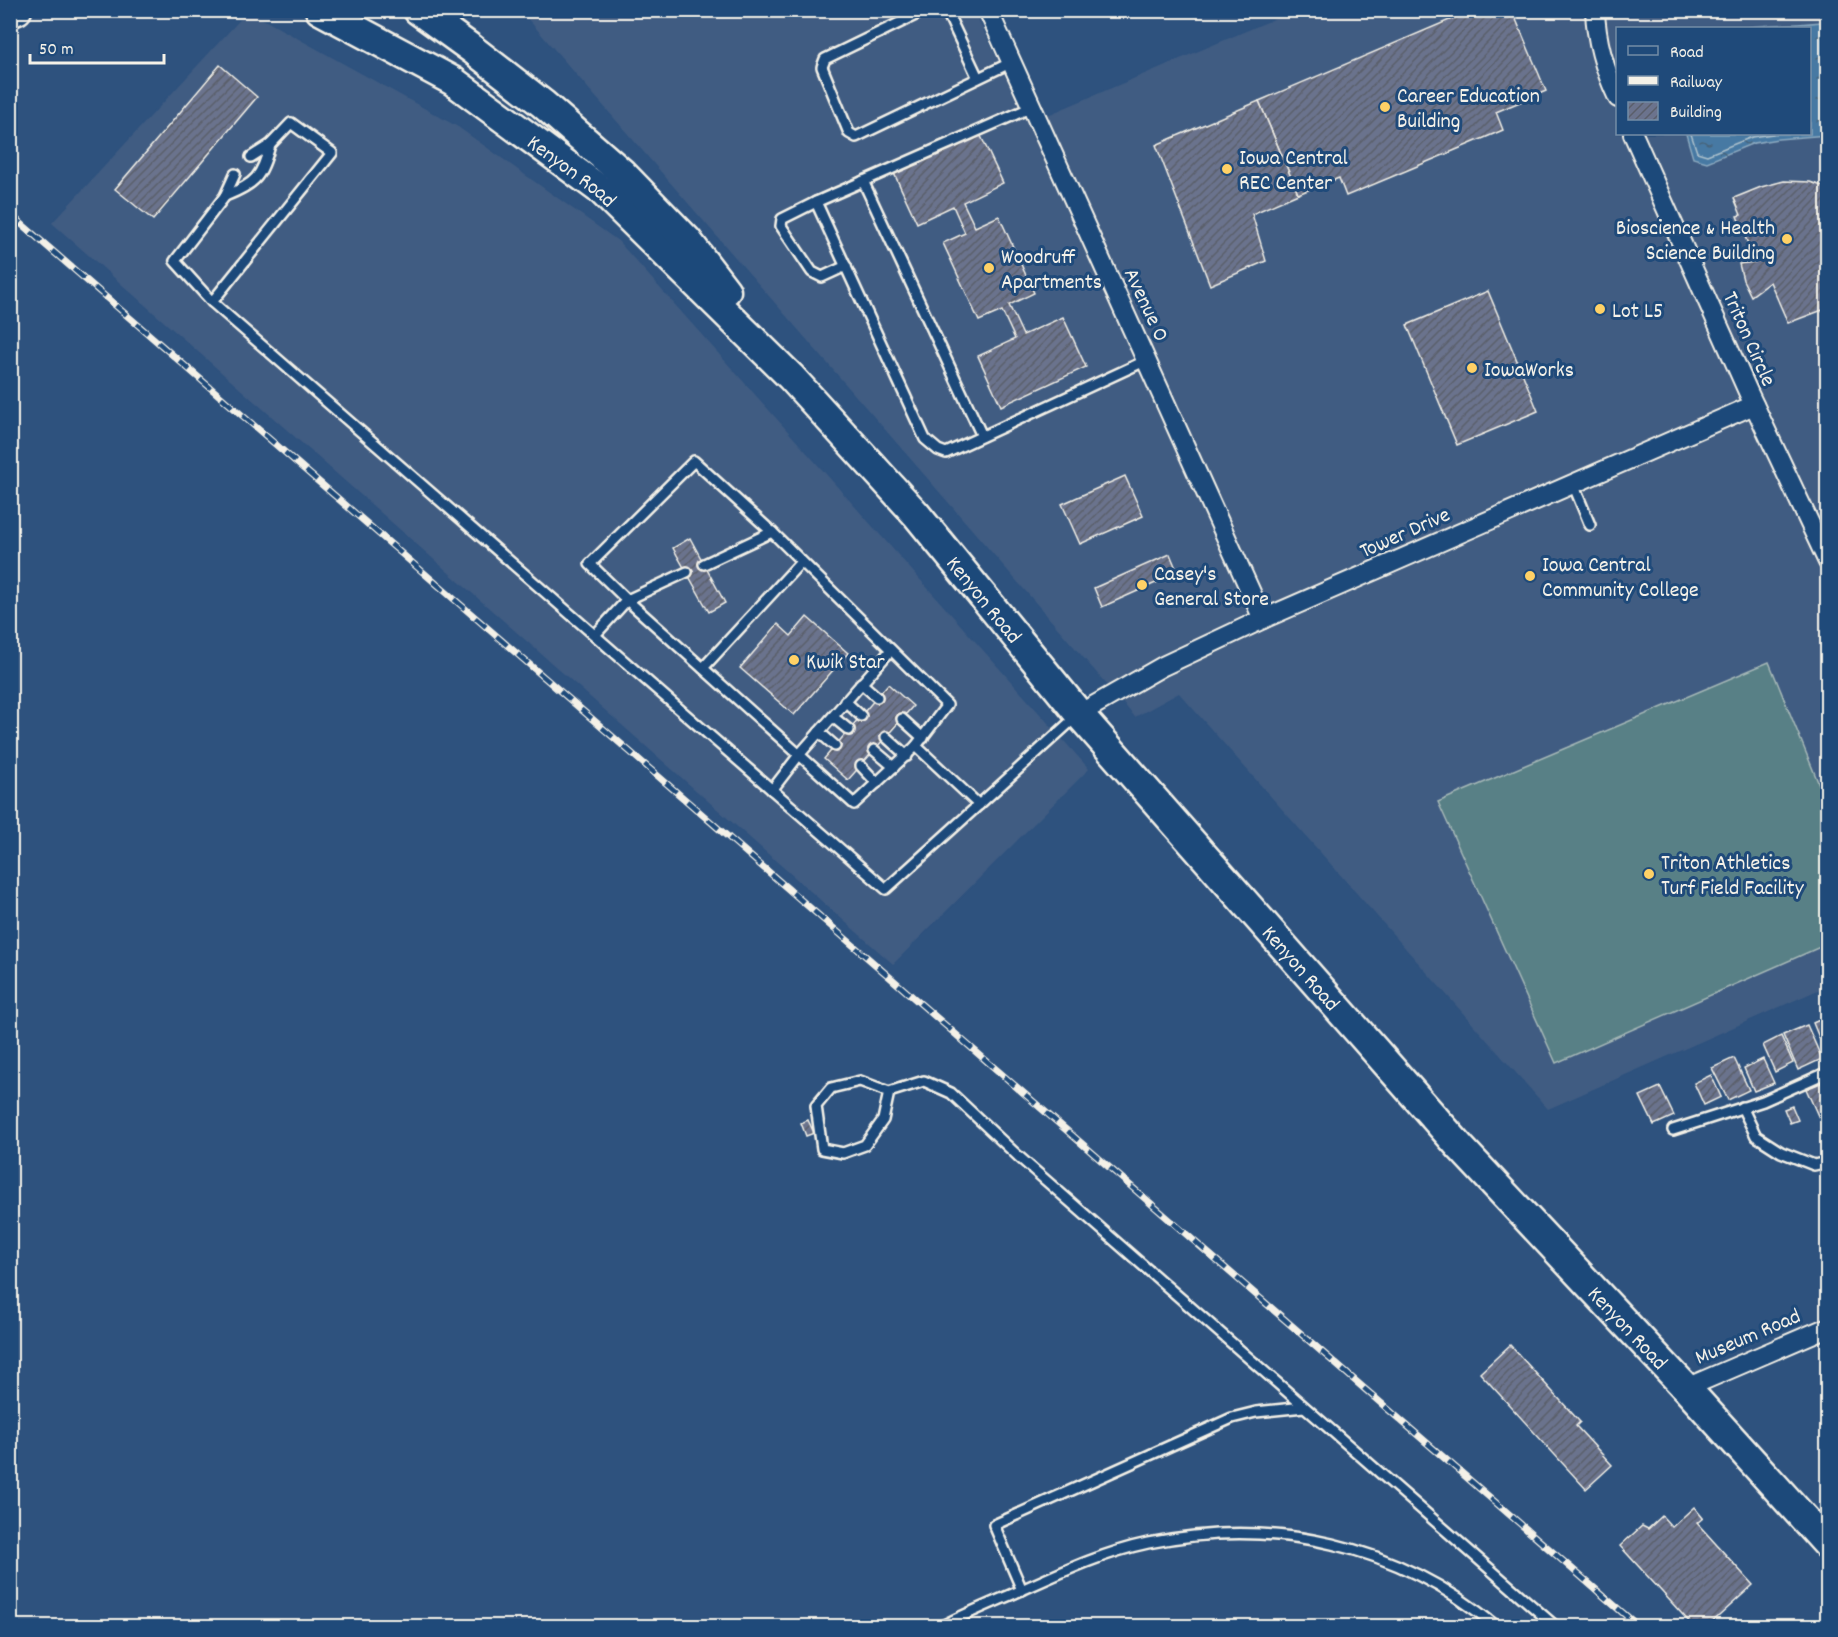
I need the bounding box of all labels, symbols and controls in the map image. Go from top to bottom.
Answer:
scale bar [30,27,164,65]
legend [1616,27,1811,135]
text: 50 m [39,38,74,63]
text: Road [1670,41,1704,66]
text: Railway [1670,71,1723,96]
place label: Career Education Building [1397,82,1540,138]
marker: Career Education Building [1378,100,1392,114]
text: Building [1670,101,1722,126]
street label: Kenyon Road [519,129,622,216]
place label: Iowa Central REC Center [1239,144,1348,200]
marker: Iowa Central REC Center [1220,162,1234,176]
place label: Bioscience & Health Science Building [1616,214,1775,270]
marker: Bioscience & Health Science Building [1780,232,1794,246]
place label: Woodruff Apartments [1001,243,1102,299]
marker: Woodruff Apartments [982,261,996,275]
street label: Avenue O [1114,264,1175,347]
street label: Triton Circle [1713,287,1782,392]
place label: Lot L5 [1612,297,1663,328]
marker: Lot L5 [1593,302,1607,316]
place label: IowaWorks [1484,356,1574,387]
marker: IowaWorks [1465,361,1479,375]
street label: Tower Drive [1355,501,1456,568]
street label: Kenyon Road [937,550,1028,652]
place label: Iowa Central Community College [1542,551,1699,607]
place label: Casey's General Store [1154,560,1269,616]
marker: Iowa Central Community College [1523,569,1537,583]
marker: Casey's General Store [1135,578,1149,592]
place label: Kwik Star [806,648,886,679]
marker: Kwik Star [787,653,801,667]
place label: Triton Athletics Turf Field Facility [1661,849,1805,905]
marker: Triton Athletics Turf Field Facility [1642,867,1656,881]
street label: Kenyon Road [1253,920,1346,1019]
street label: Kenyon Road [1579,1280,1673,1378]
street label: Museum Road [1691,1302,1806,1374]

